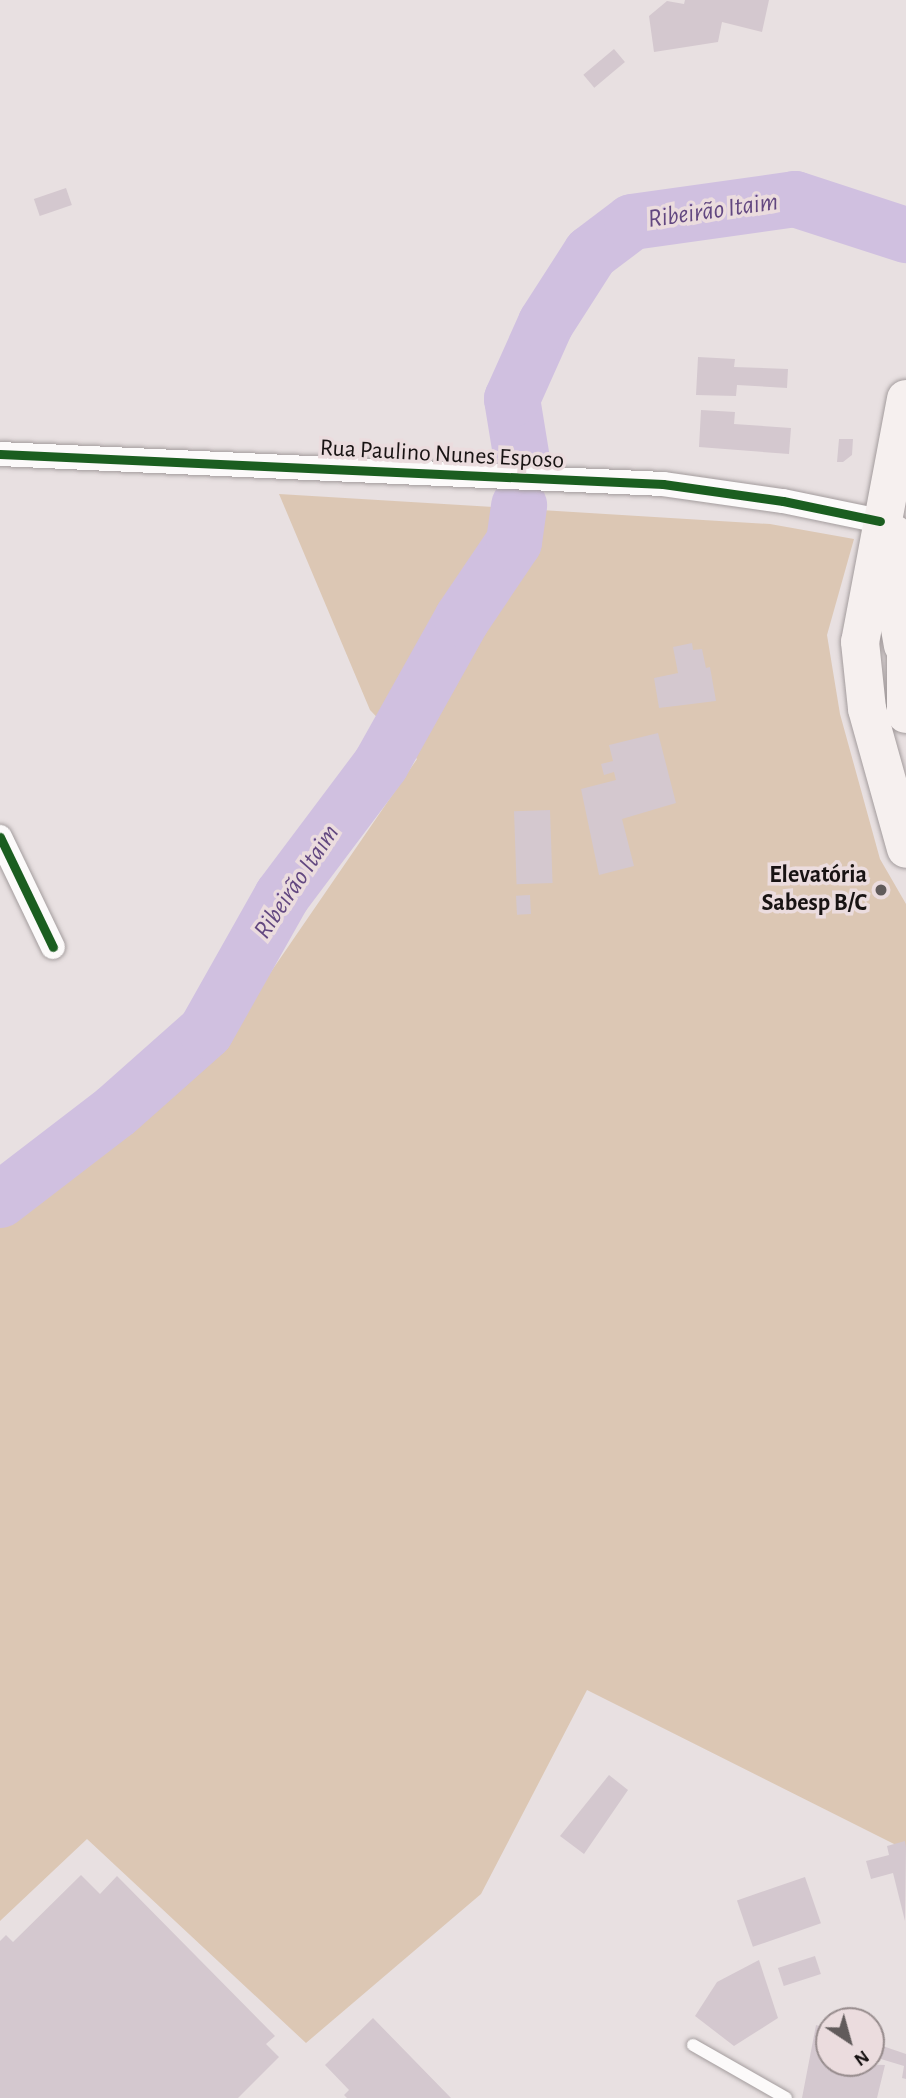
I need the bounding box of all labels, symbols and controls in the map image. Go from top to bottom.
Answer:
water label: Ribeirão Itaim [646,186,780,236]
street label: Rua Paulino Nunes Esposo [319,434,565,476]
water label: Ribeirão Itaim [247,819,347,945]
place label: Elevatória Sabesp B/C [762,862,867,918]
marker: Elevatória Sabesp B/C [873,882,889,898]
north arrow [815,2007,885,2077]
text: N [851,2046,872,2069]

